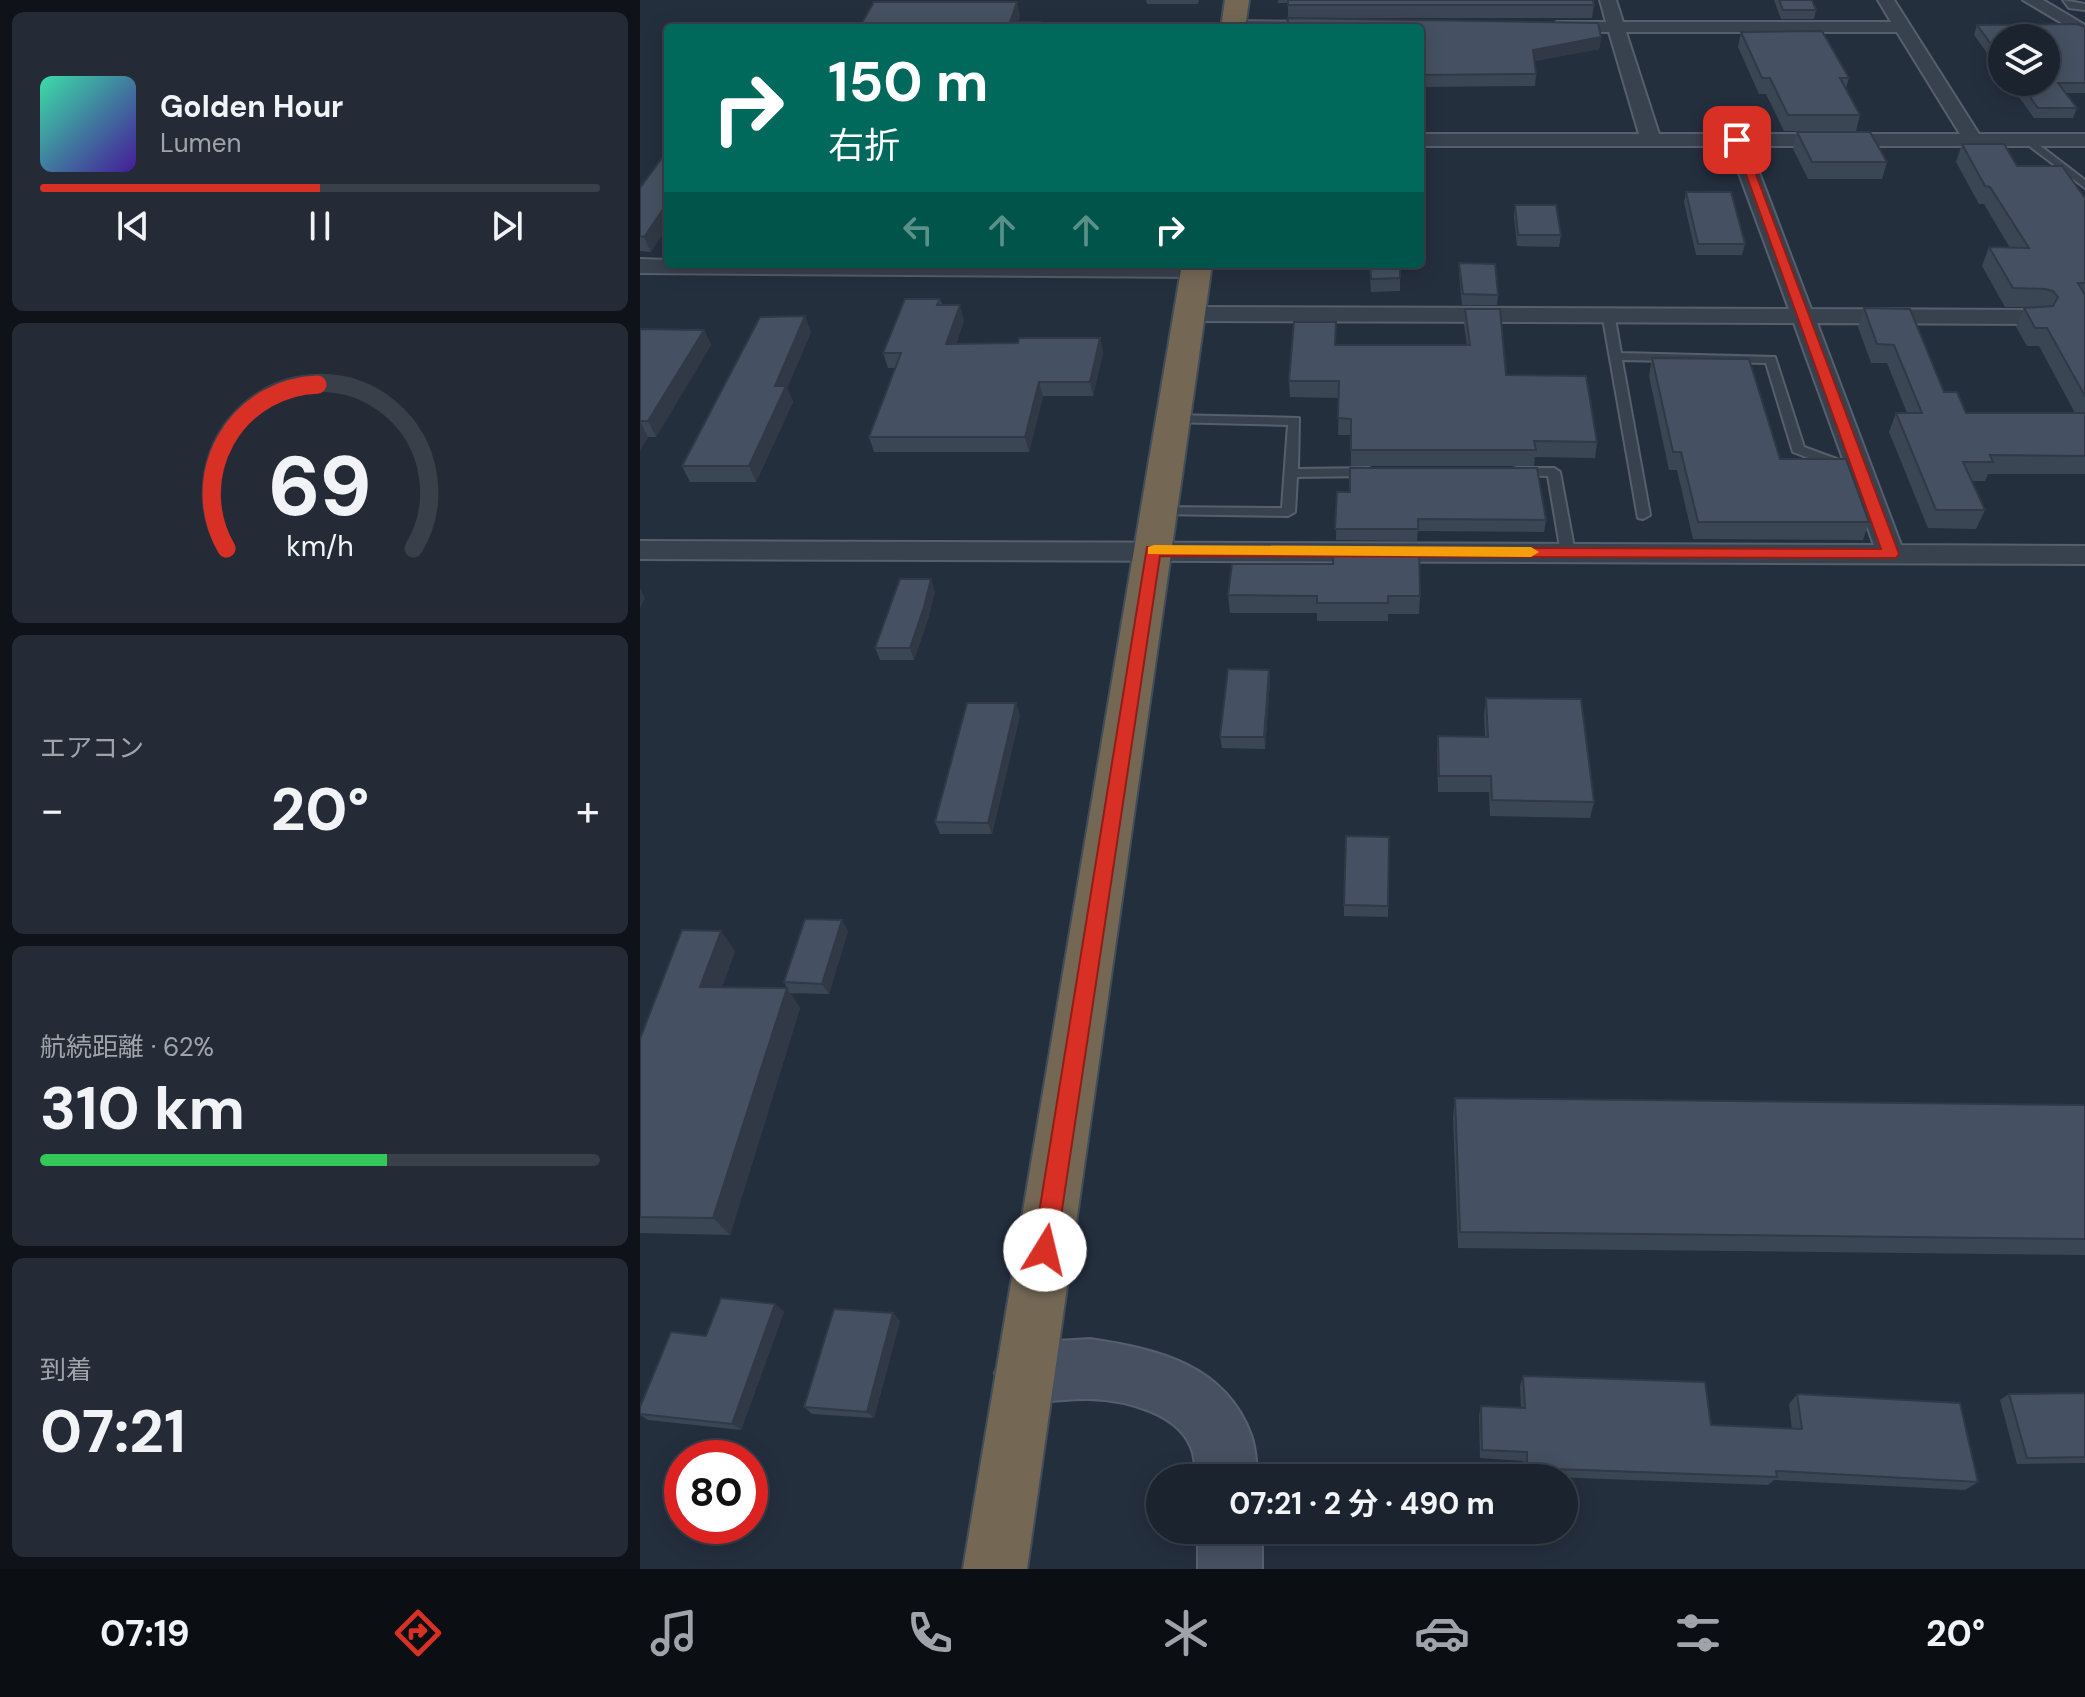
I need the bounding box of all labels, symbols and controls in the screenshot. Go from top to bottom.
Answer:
map controls [1988,24,2060,96]
button: layers [1988,24,2060,96]
text: 150 m [828,45,989,118]
icon: right [696,56,800,160]
text: Golden Hour [160,87,343,126]
pin [1703,106,1771,174]
icon: arrive [1715,118,1759,162]
text: 右折 [828,122,900,169]
text: Lumen [160,126,241,160]
icon: previous [111,204,155,248]
icon: pause [298,204,342,248]
icon: next [485,204,529,248]
icon: left [896,208,940,252]
icon: ahead [980,208,1024,252]
icon: ahead [1064,208,1108,252]
icon: right [1148,208,1192,252]
text: 69 [268,432,372,541]
text: km/h [286,528,354,565]
text: エアコン [40,731,144,765]
text: 20° [271,770,369,849]
text: − [40,781,64,839]
text: + [576,781,600,839]
text: 航続距離 · 62% [40,1030,214,1064]
text: 310 km [40,1069,245,1148]
position arrow [1003,1208,1087,1292]
text: 到着 [40,1353,92,1387]
text: 07:21 [40,1392,186,1471]
speed limit sign: 80 [664,1440,768,1544]
text: 07:21 · 2 分 · 490 m [1229,1484,1495,1523]
icon: directions [390,1605,446,1661]
icon: music [646,1605,702,1661]
icon: phone [902,1605,958,1661]
icon: climate [1158,1605,1214,1661]
icon: car [1414,1605,1470,1661]
icon: filters [1670,1605,1726,1661]
text: 07:19 [100,1610,190,1657]
text: 20° [1926,1610,1985,1657]

